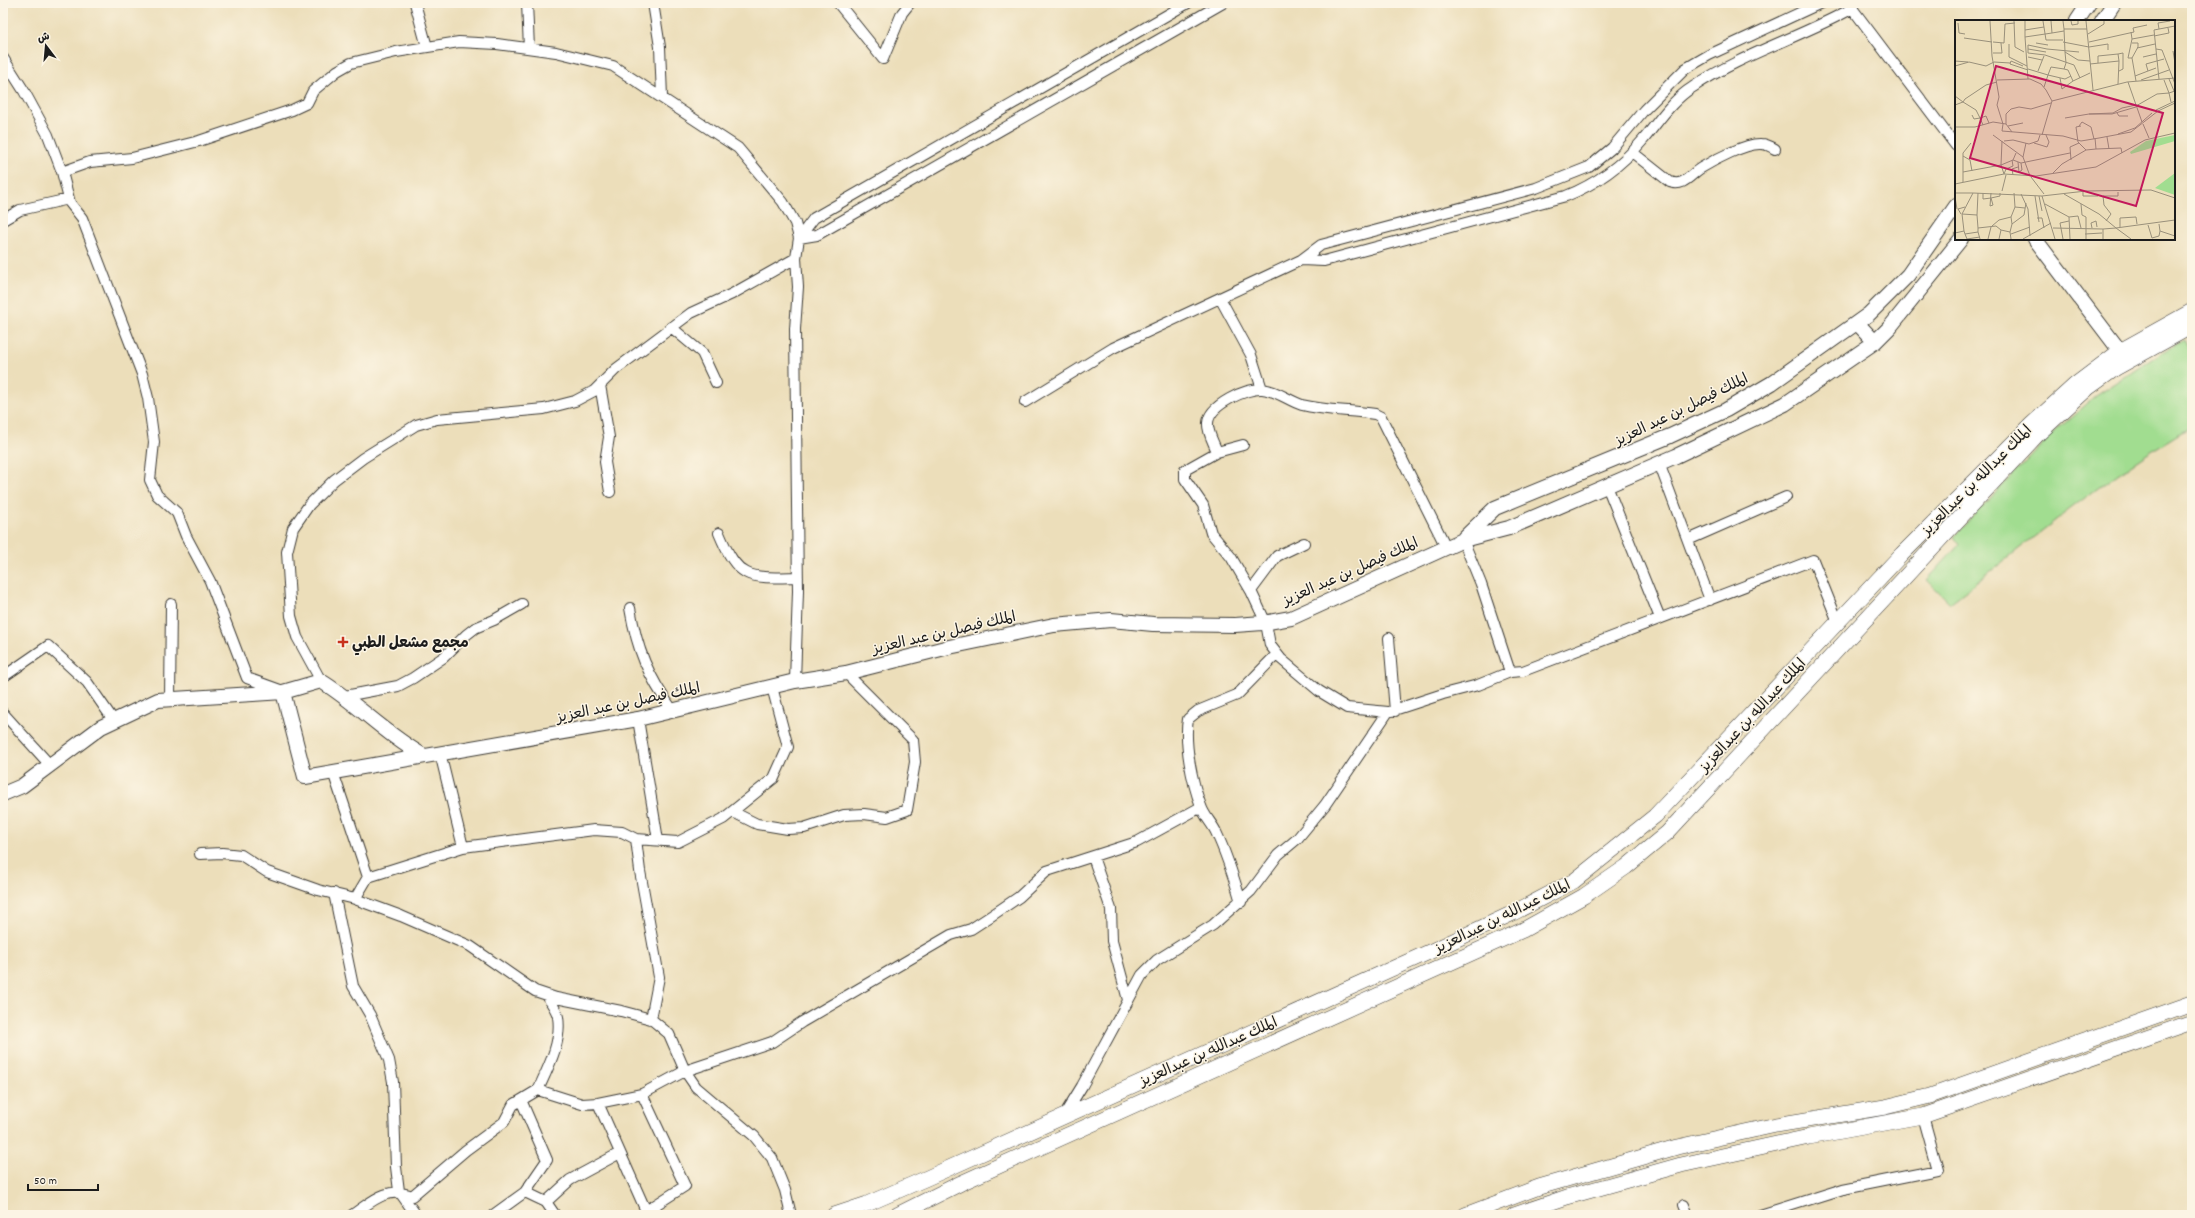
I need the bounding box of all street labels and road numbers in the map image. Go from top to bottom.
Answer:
street label: الملك فيصل بن عبد العزيز [1609,369,1753,454]
street label: الملك عبدالله بن عبدالعزيز [1915,421,2038,543]
street label: الملك فيصل بن عبد العزيز [1277,533,1422,614]
street label: الملك فيصل بن عبد العزيز [868,607,1018,662]
street label: الملك عبدالله بن عبدالعزيز [1693,654,1812,780]
street label: الملك فيصل بن عبد العزيز [552,678,703,730]
street label: الملك عبدالله بن عبدالعزيز [1429,875,1575,961]
street label: الملك عبدالله بن عبدالعزيز [1134,1012,1282,1094]

